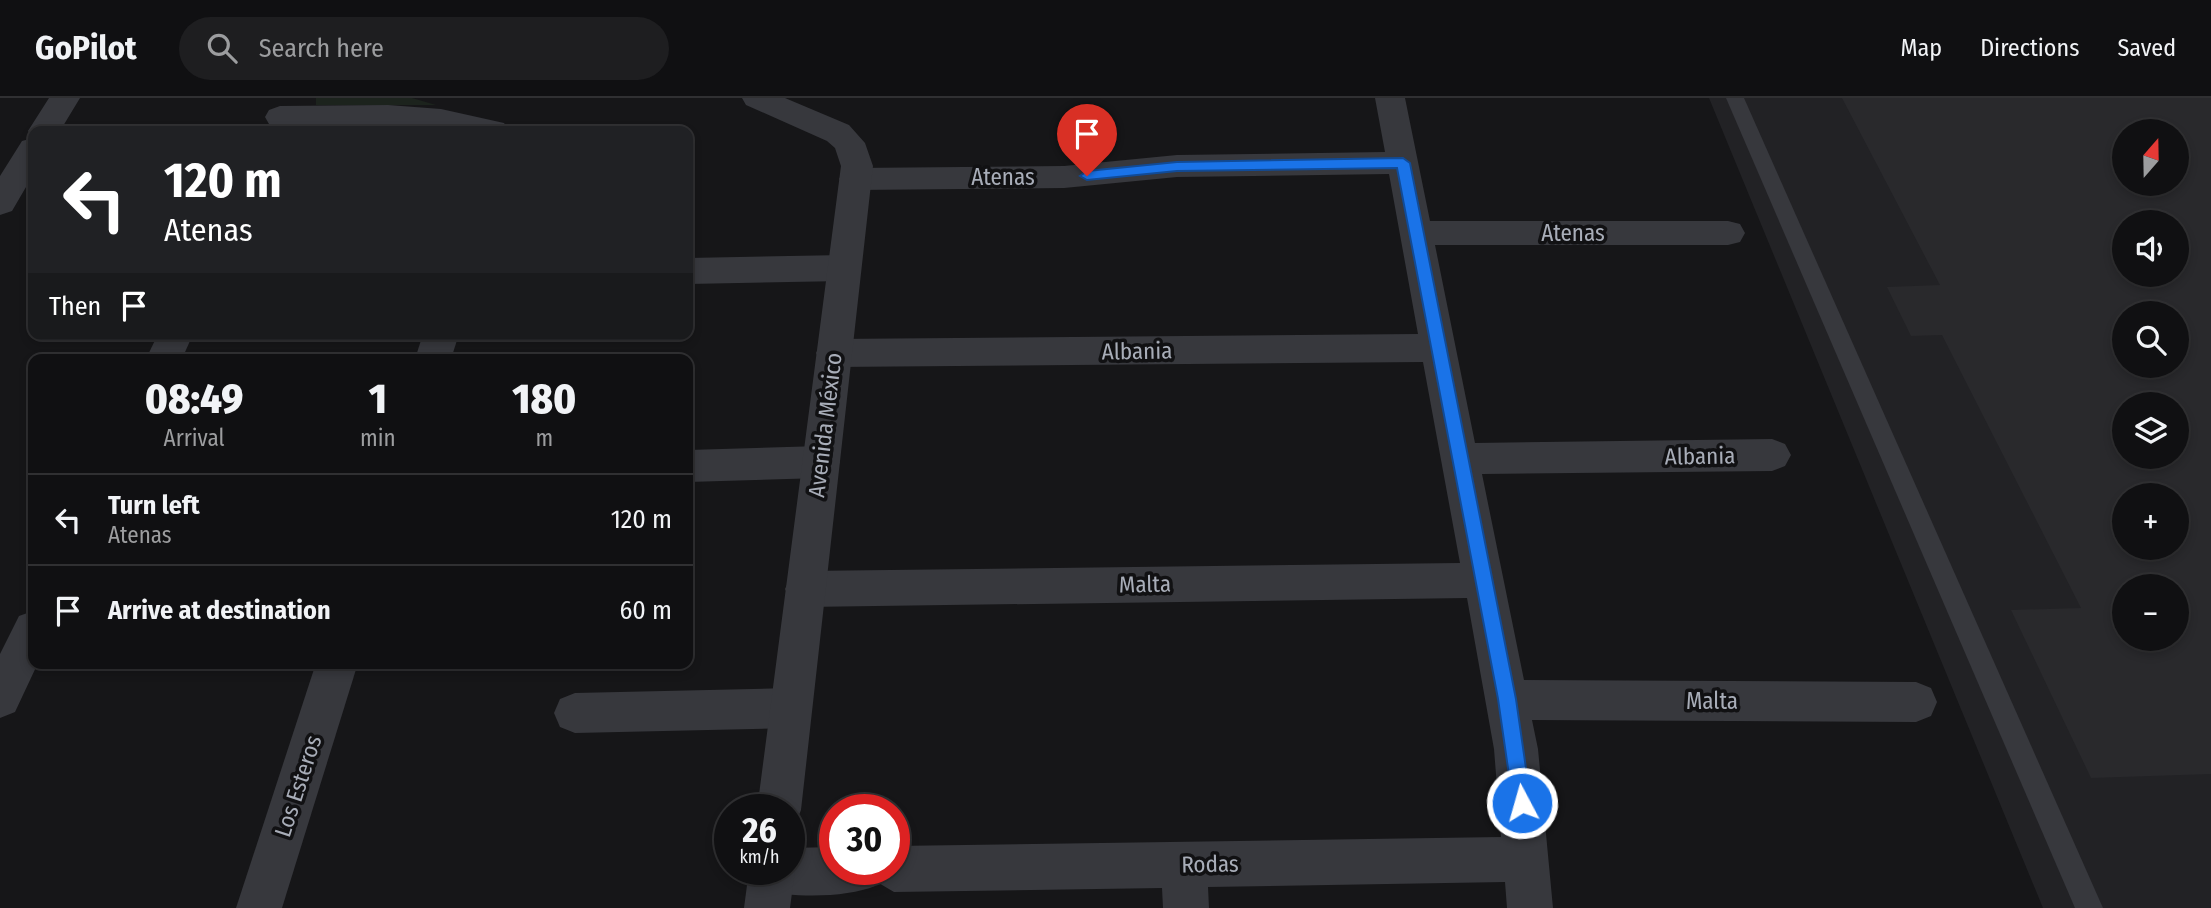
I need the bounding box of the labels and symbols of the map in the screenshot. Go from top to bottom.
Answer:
pin [1057,104,1117,176]
north arrow [2112,119,2189,196]
street label: Atenas [971,163,1035,191]
street label: Atenas [1541,219,1605,247]
street label: Albania [1101,336,1173,366]
street label: Avenida México [802,351,848,499]
street label: Albania [1664,441,1736,471]
street label: Malta [1119,570,1171,598]
street label: Malta [1686,687,1738,715]
street label: Los Esteros [268,731,328,840]
position arrow [1485,766,1559,840]
speed limit sign: 30 [819,794,910,885]
street label: Rodas [1181,849,1239,879]

